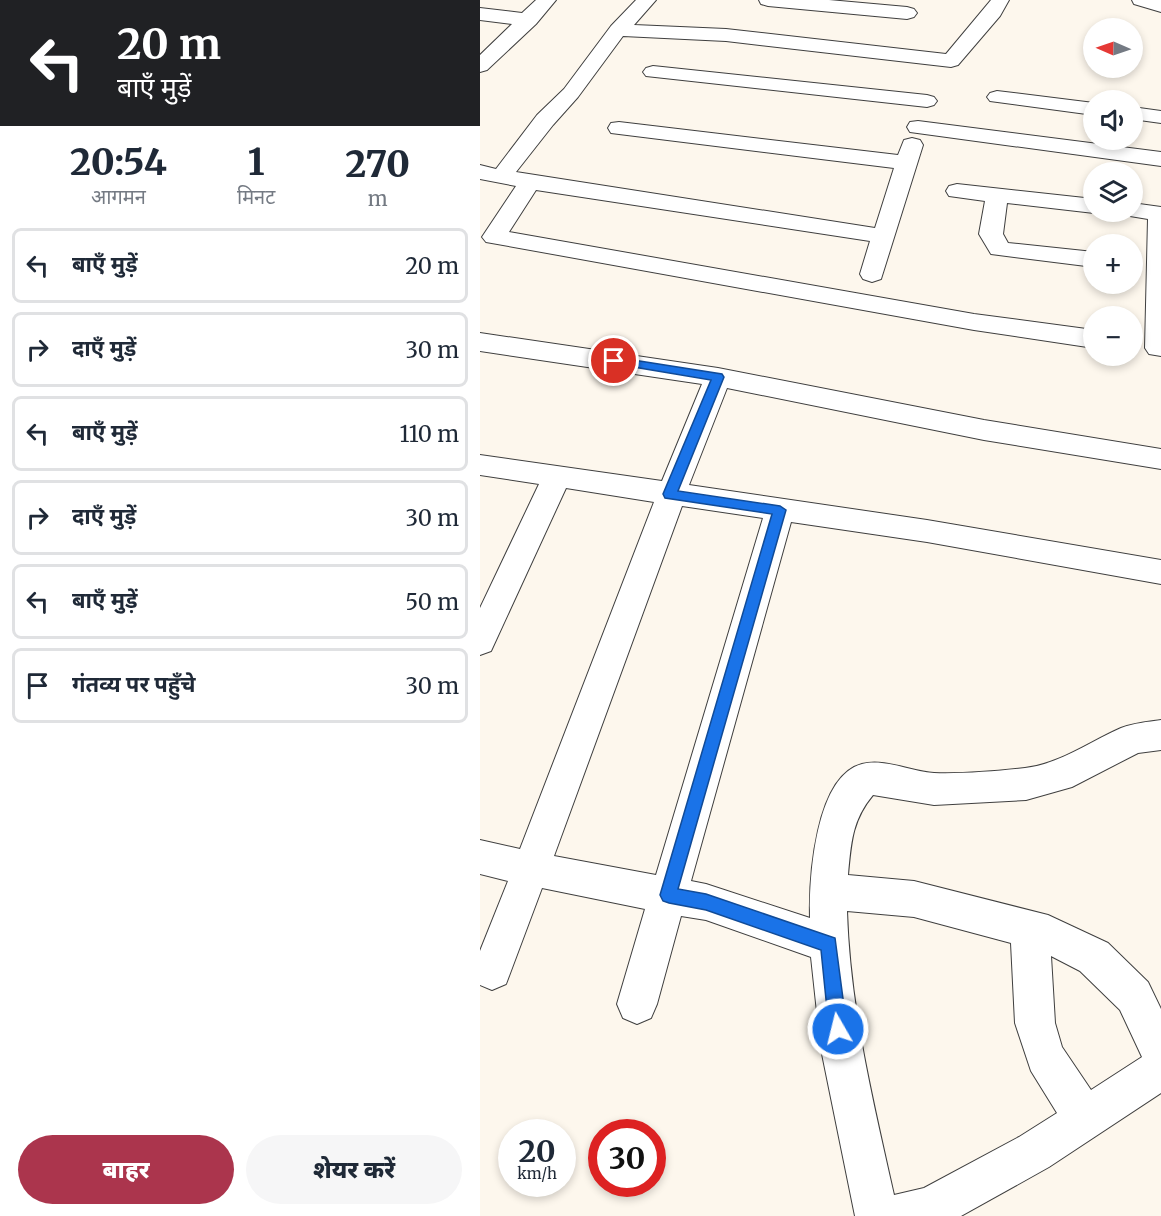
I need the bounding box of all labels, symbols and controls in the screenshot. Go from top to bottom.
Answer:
text: 20 m [117,18,221,70]
north arrow [1083,18,1143,78]
map controls [1083,18,1143,366]
icon: left [18,24,96,102]
text: बाएँ मुड़ें [117,70,191,104]
button: sound [1083,90,1143,150]
text: 20:54 [70,140,167,185]
text: 1 [248,140,265,185]
text: 270 [345,142,410,187]
button: layers [1083,162,1143,222]
text: आगमन [91,184,146,209]
text: मिनट [237,184,275,209]
text: m [368,186,388,211]
button: + [1083,234,1143,294]
icon: left [21,249,54,282]
text: बाएँ मुड़ें [72,250,138,278]
text: 20 m [405,252,459,280]
button: − [1083,306,1143,366]
icon: right [21,333,54,366]
text: दाएँ मुड़ें [72,334,136,362]
pin [588,335,639,386]
text: 30 m [405,336,459,364]
icon: arrive [597,344,630,377]
icon: left [21,417,54,450]
text: बाएँ मुड़ें [72,418,138,446]
text: 110 m [400,420,459,448]
icon: right [21,501,54,534]
text: दाएँ मुड़ें [72,502,136,530]
text: 30 m [405,504,459,532]
icon: left [21,585,54,618]
text: बाएँ मुड़ें [72,586,138,614]
text: 50 m [405,588,459,616]
icon: arrive [21,669,54,702]
text: गंतव्य पर पहुँचे [72,670,196,698]
text: 30 m [405,672,459,700]
position arrow [806,997,870,1061]
speed limit sign: 30 [588,1119,666,1197]
text: 20 [518,1132,556,1170]
button: बाहर [18,1135,234,1204]
button: शेयर करें [246,1135,462,1204]
text: km/h [517,1164,557,1183]

